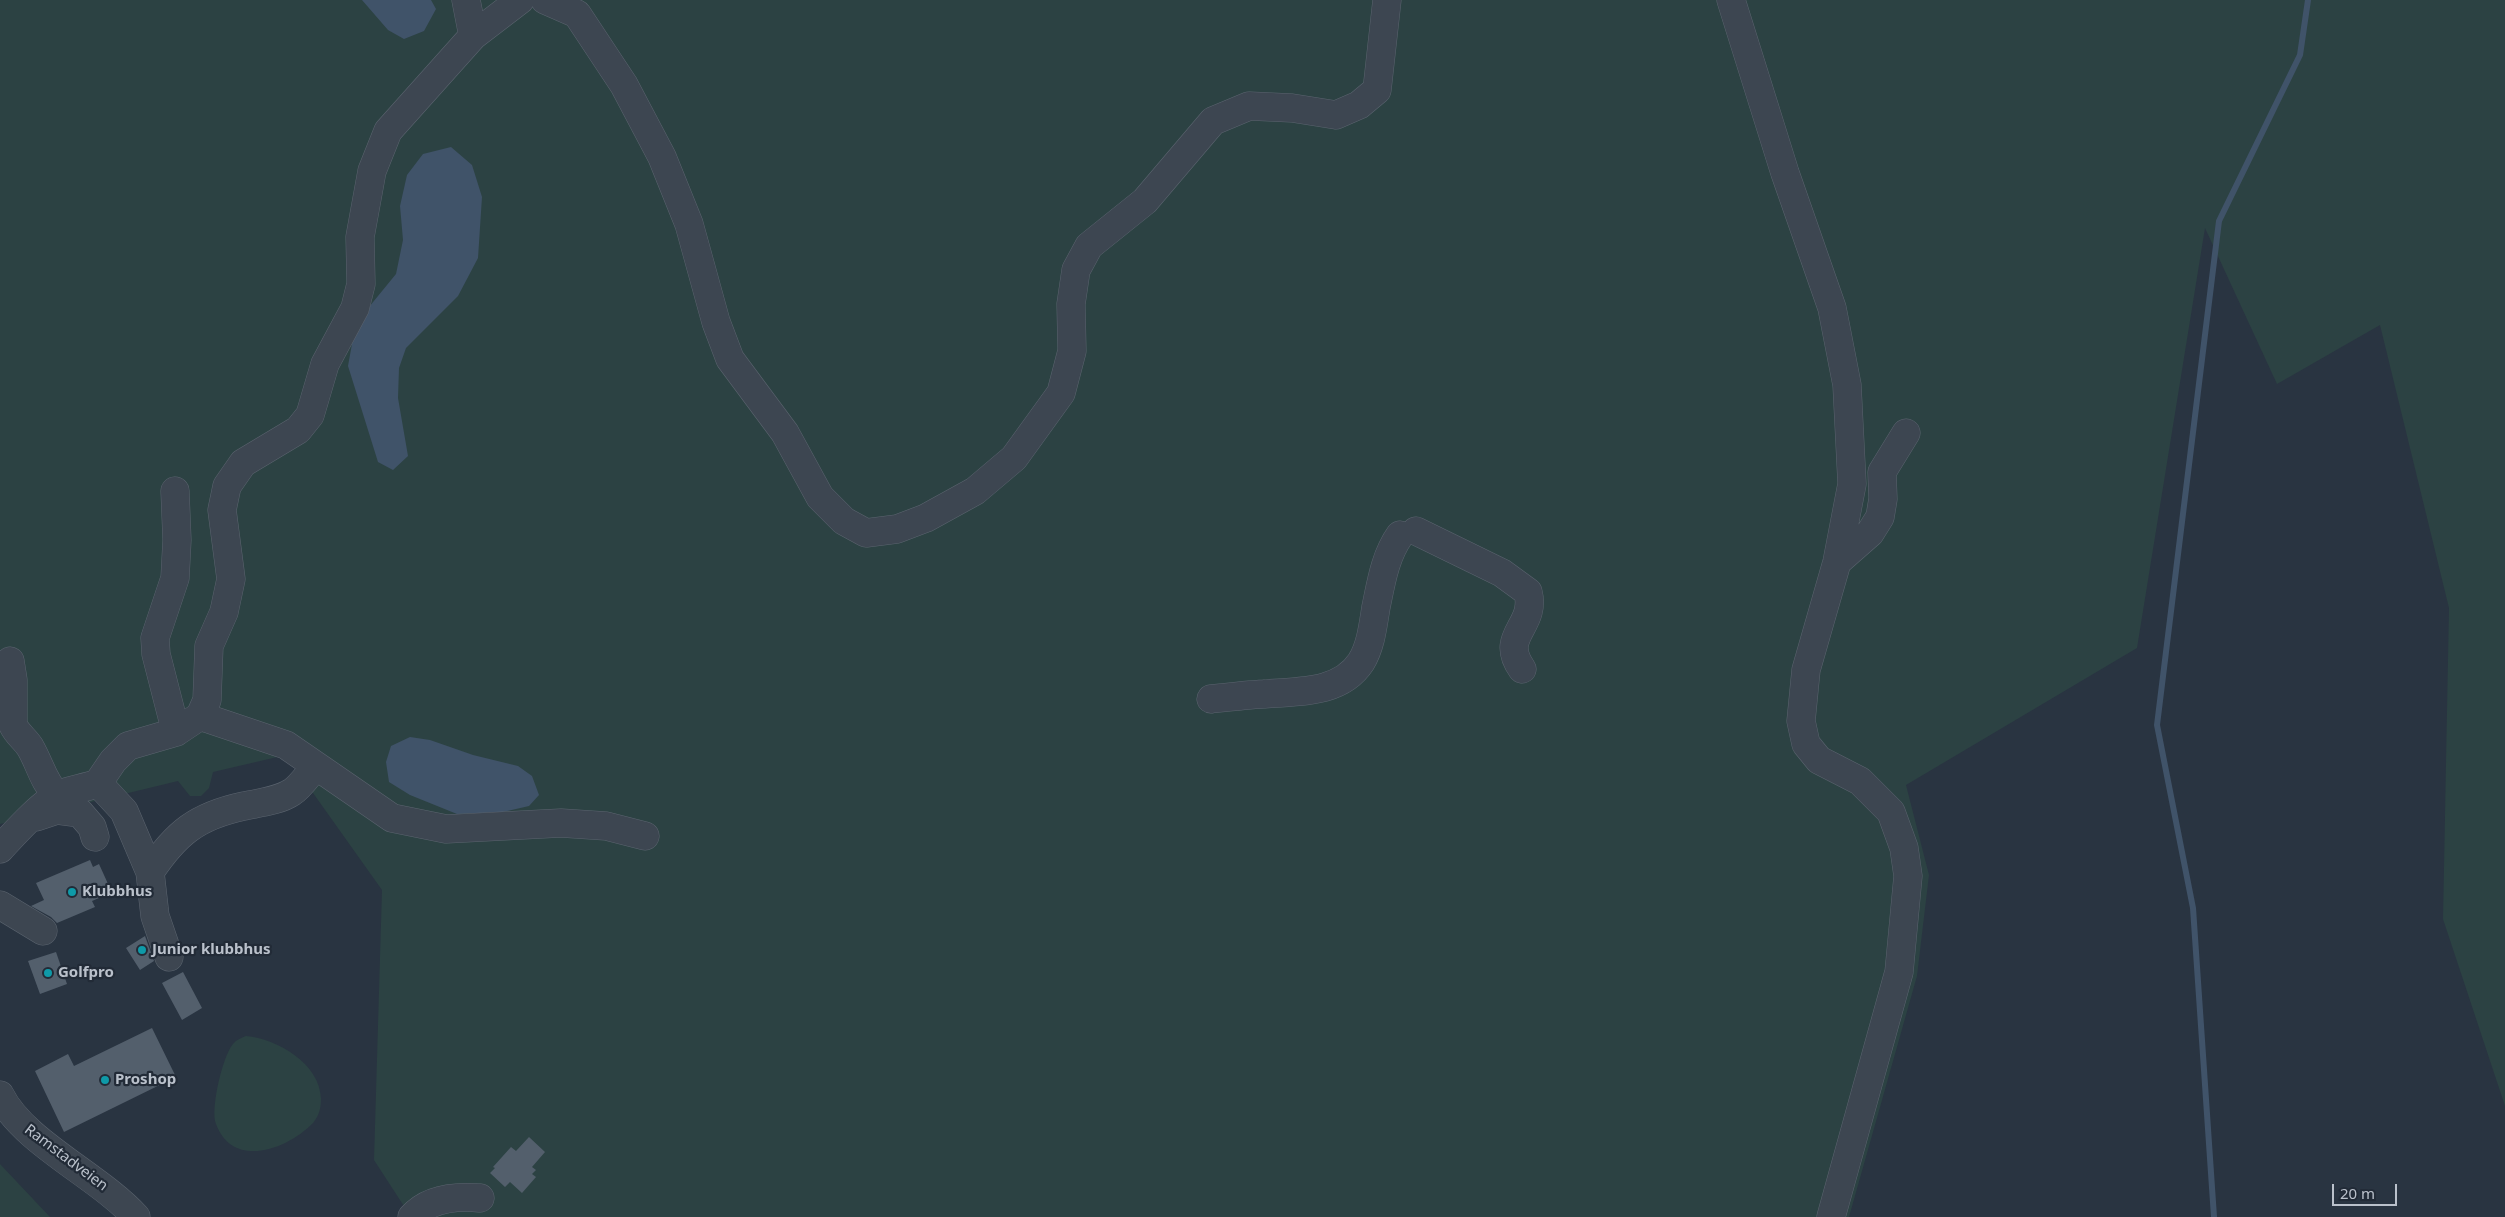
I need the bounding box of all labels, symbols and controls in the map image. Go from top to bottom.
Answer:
place label: Klubbhus [82,883,152,901]
marker: Klubbhus [66,886,78,898]
place label: Junior klubbhus [152,941,270,959]
marker: Junior klubbhus [136,944,148,956]
place label: Golfpro [58,964,114,982]
marker: Golfpro [42,967,54,979]
place label: Proshop [115,1071,176,1089]
marker: Proshop [99,1074,111,1086]
street label: Ramstadveien [21,1121,111,1195]
scale bar [2335,1174,2400,1206]
text: 20 m [2340,1183,2375,1203]

